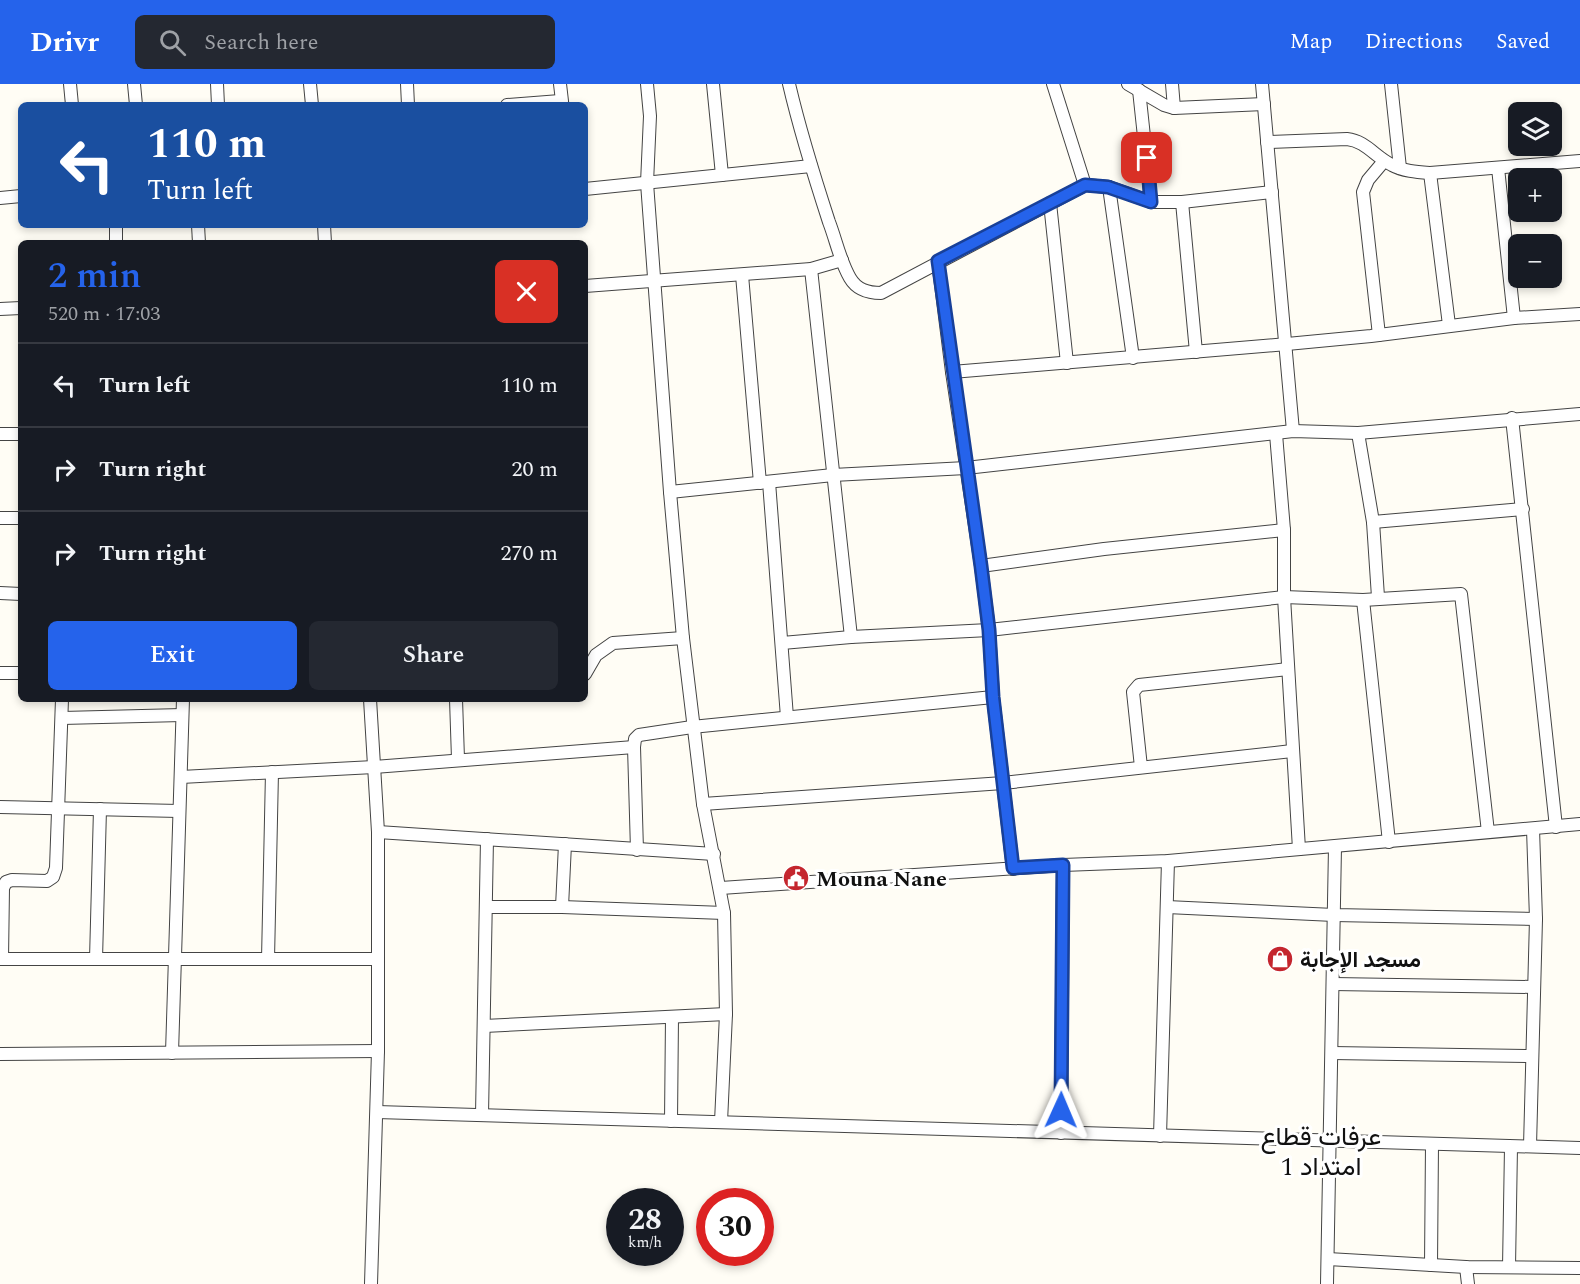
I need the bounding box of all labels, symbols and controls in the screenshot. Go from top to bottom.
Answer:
search box [135,15,555,69]
text: Drivr [30,21,99,64]
icon: search [156,26,189,59]
text: Search here [204,26,318,59]
text: Map [1290,26,1332,58]
text: Directions [1365,26,1463,58]
text: Saved [1496,26,1550,58]
map controls [1508,102,1562,288]
button: layers [1508,102,1562,156]
text: 110 m [147,113,266,176]
icon: left [48,126,126,204]
pin [1121,132,1172,183]
icon: arrive [1130,141,1163,174]
button: + [1508,168,1562,222]
text: Turn left [147,170,253,212]
button: − [1508,234,1562,288]
text: 2 min [48,249,141,304]
button: close [495,260,558,323]
text: 520 m · 17:03 [48,299,160,329]
icon: left [48,369,81,402]
text: Turn left [99,369,191,402]
text: 110 m [501,369,558,402]
icon: right [48,453,81,486]
text: Turn right [99,453,206,486]
text: 20 m [512,453,558,486]
icon: right [48,537,81,570]
text: Turn right [99,537,206,570]
text: 270 m [501,537,558,570]
button: Exit [48,621,297,690]
button: Share [309,621,558,690]
public building icon: Mouna Nane [781,863,811,893]
place label: Mouna Nane [816,863,947,896]
shop icon: مسجد الإجابة [1265,944,1295,974]
place label: مسجد الإجابة [1300,944,1421,977]
position arrow [1029,1078,1093,1142]
district label: عرفات قطاع 1 امتداد [1261,1117,1381,1187]
speed limit sign: 30 [696,1188,774,1266]
text: 28 [628,1197,662,1243]
text: km/h [628,1231,662,1254]

